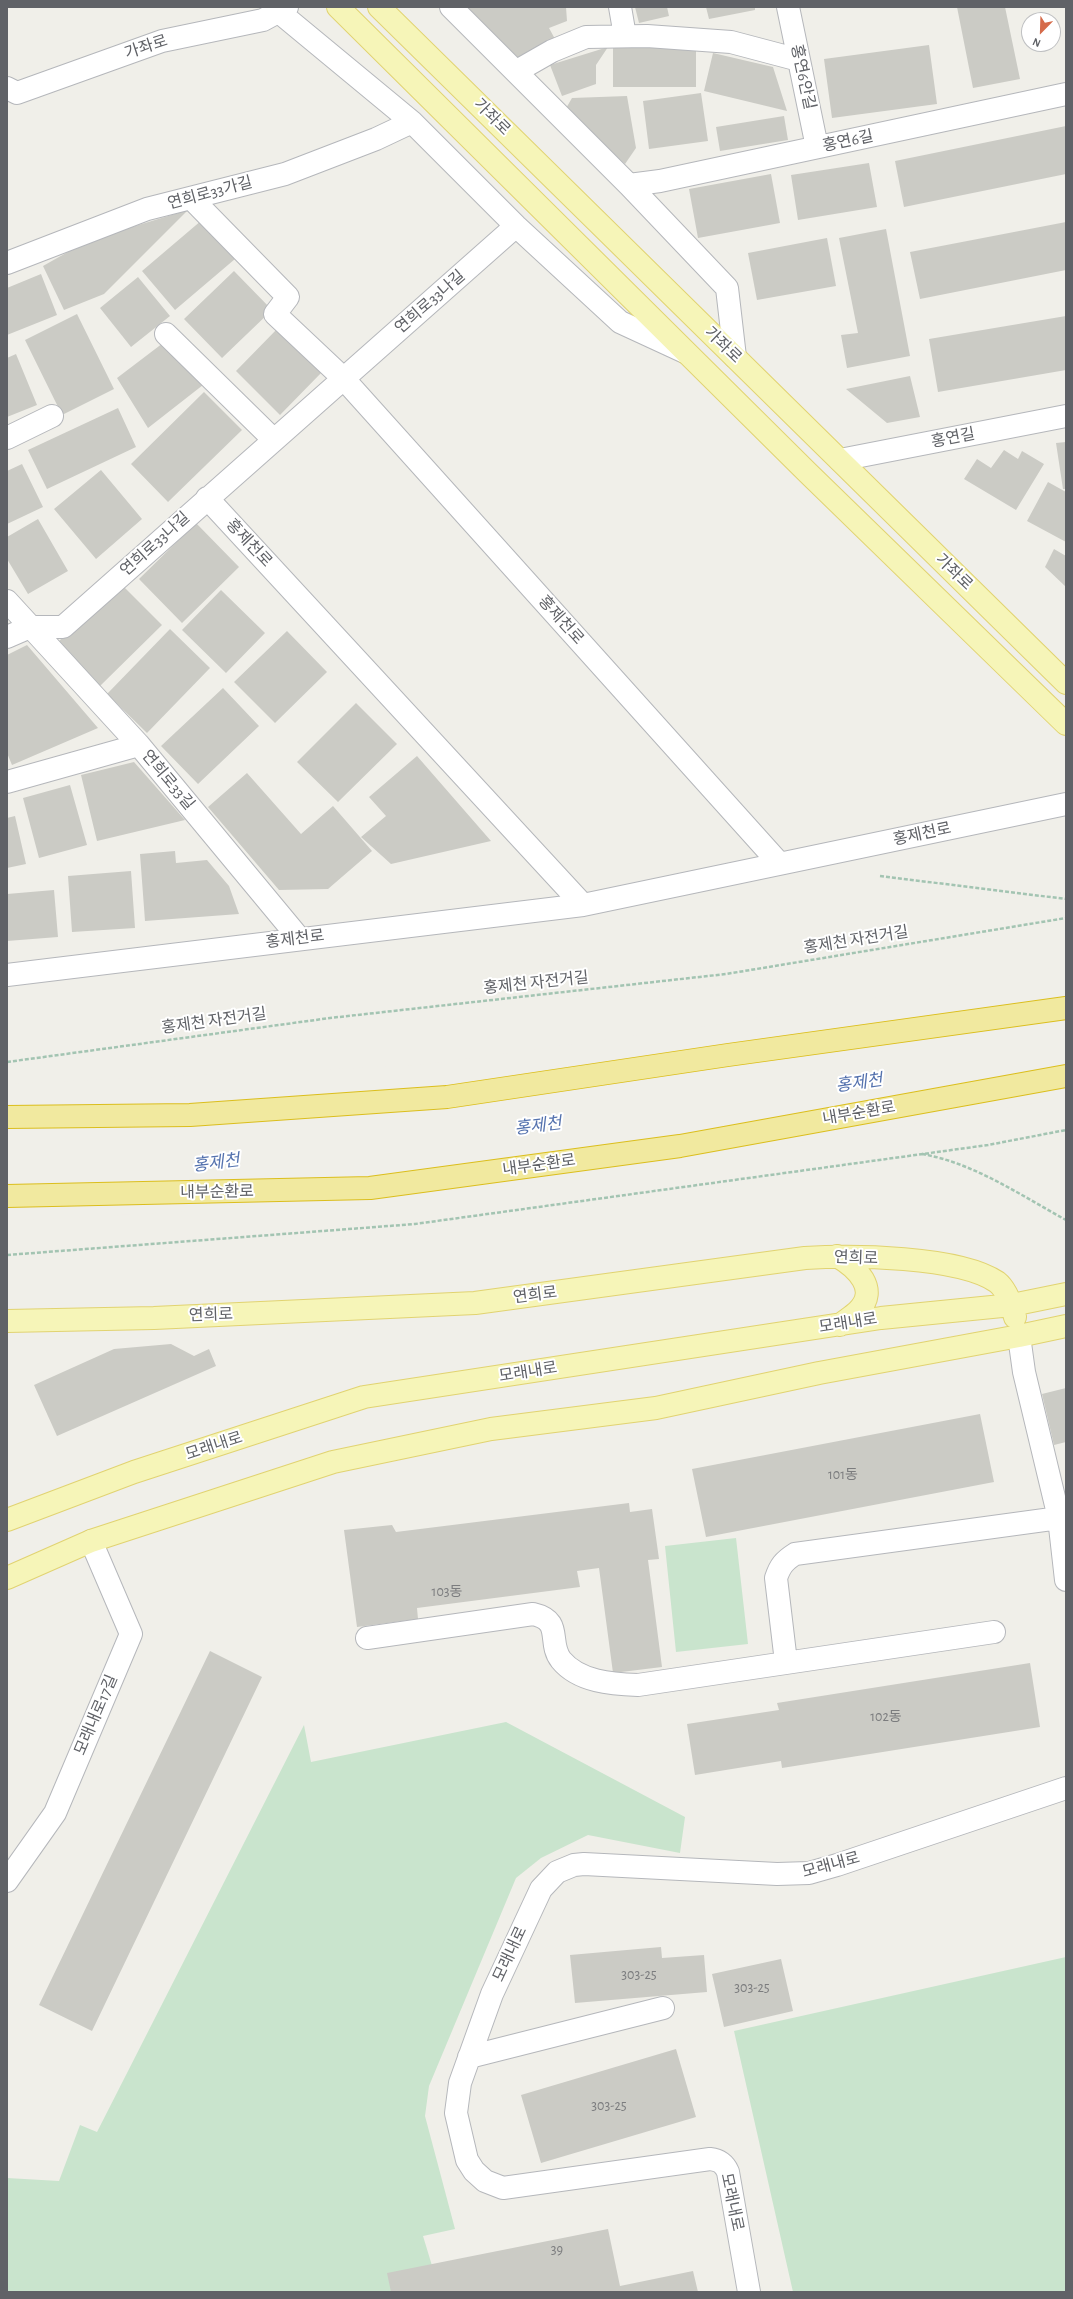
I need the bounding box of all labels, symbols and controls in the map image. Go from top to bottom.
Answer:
north arrow [1021,12,1061,52]
street label: 가좌로 [122,31,170,63]
text: N [1031,36,1042,49]
street label: 홍연6안길 [787,43,819,111]
street label: 가좌로 [470,95,514,139]
street label: 홍연6길 [821,126,875,156]
street label: 연희로33가길 [166,172,254,214]
street label: 연희로33나길 [391,266,469,338]
street label: 가좌로 [700,323,746,367]
street label: 홍연길 [929,424,977,452]
street label: 연희로33나길 [116,508,194,580]
street label: 홍제천로 [222,515,276,571]
street label: 가좌로 [931,550,977,594]
street label: 홍제천로 [534,592,588,648]
street label: 연희로33길 [137,746,199,814]
street label: 홍제천로 [891,818,953,850]
street label: 홍제천 자전거길 [802,922,910,958]
street label: 홍제천로 [265,926,325,952]
street label: 홍제천 자전거길 [482,968,590,998]
street label: 홍제천 자전거길 [160,1004,268,1038]
water label: 홍제천 [834,1070,884,1096]
street label: 내부순환로 [821,1097,897,1129]
water label: 홍제천 [513,1113,563,1139]
water label: 홍제천 [191,1150,241,1176]
street label: 내부순환로 [501,1150,577,1180]
street label: 내부순환로 [180,1182,254,1202]
street label: 연희로 [834,1248,878,1268]
street label: 연희로 [512,1283,558,1307]
street label: 연희로 [189,1305,233,1325]
street label: 모래내로 [817,1309,879,1337]
street label: 모래내로 [497,1358,559,1386]
street label: 모래내로 [183,1428,245,1464]
house number: 101동 [828,1467,858,1483]
house number: 103동 [432,1584,462,1600]
street label: 모래내로17길 [70,1672,122,1758]
house number: 102동 [870,1709,902,1725]
street label: 모래내로 [800,1848,862,1882]
street label: 모래내로 [489,1923,531,1985]
house number: 303-25 [621,1967,657,1983]
house number: 303-25 [734,1980,770,1996]
house number: 303-25 [591,2098,627,2114]
street label: 모래내로 [716,2171,748,2233]
house number: 39 [551,2242,563,2258]

